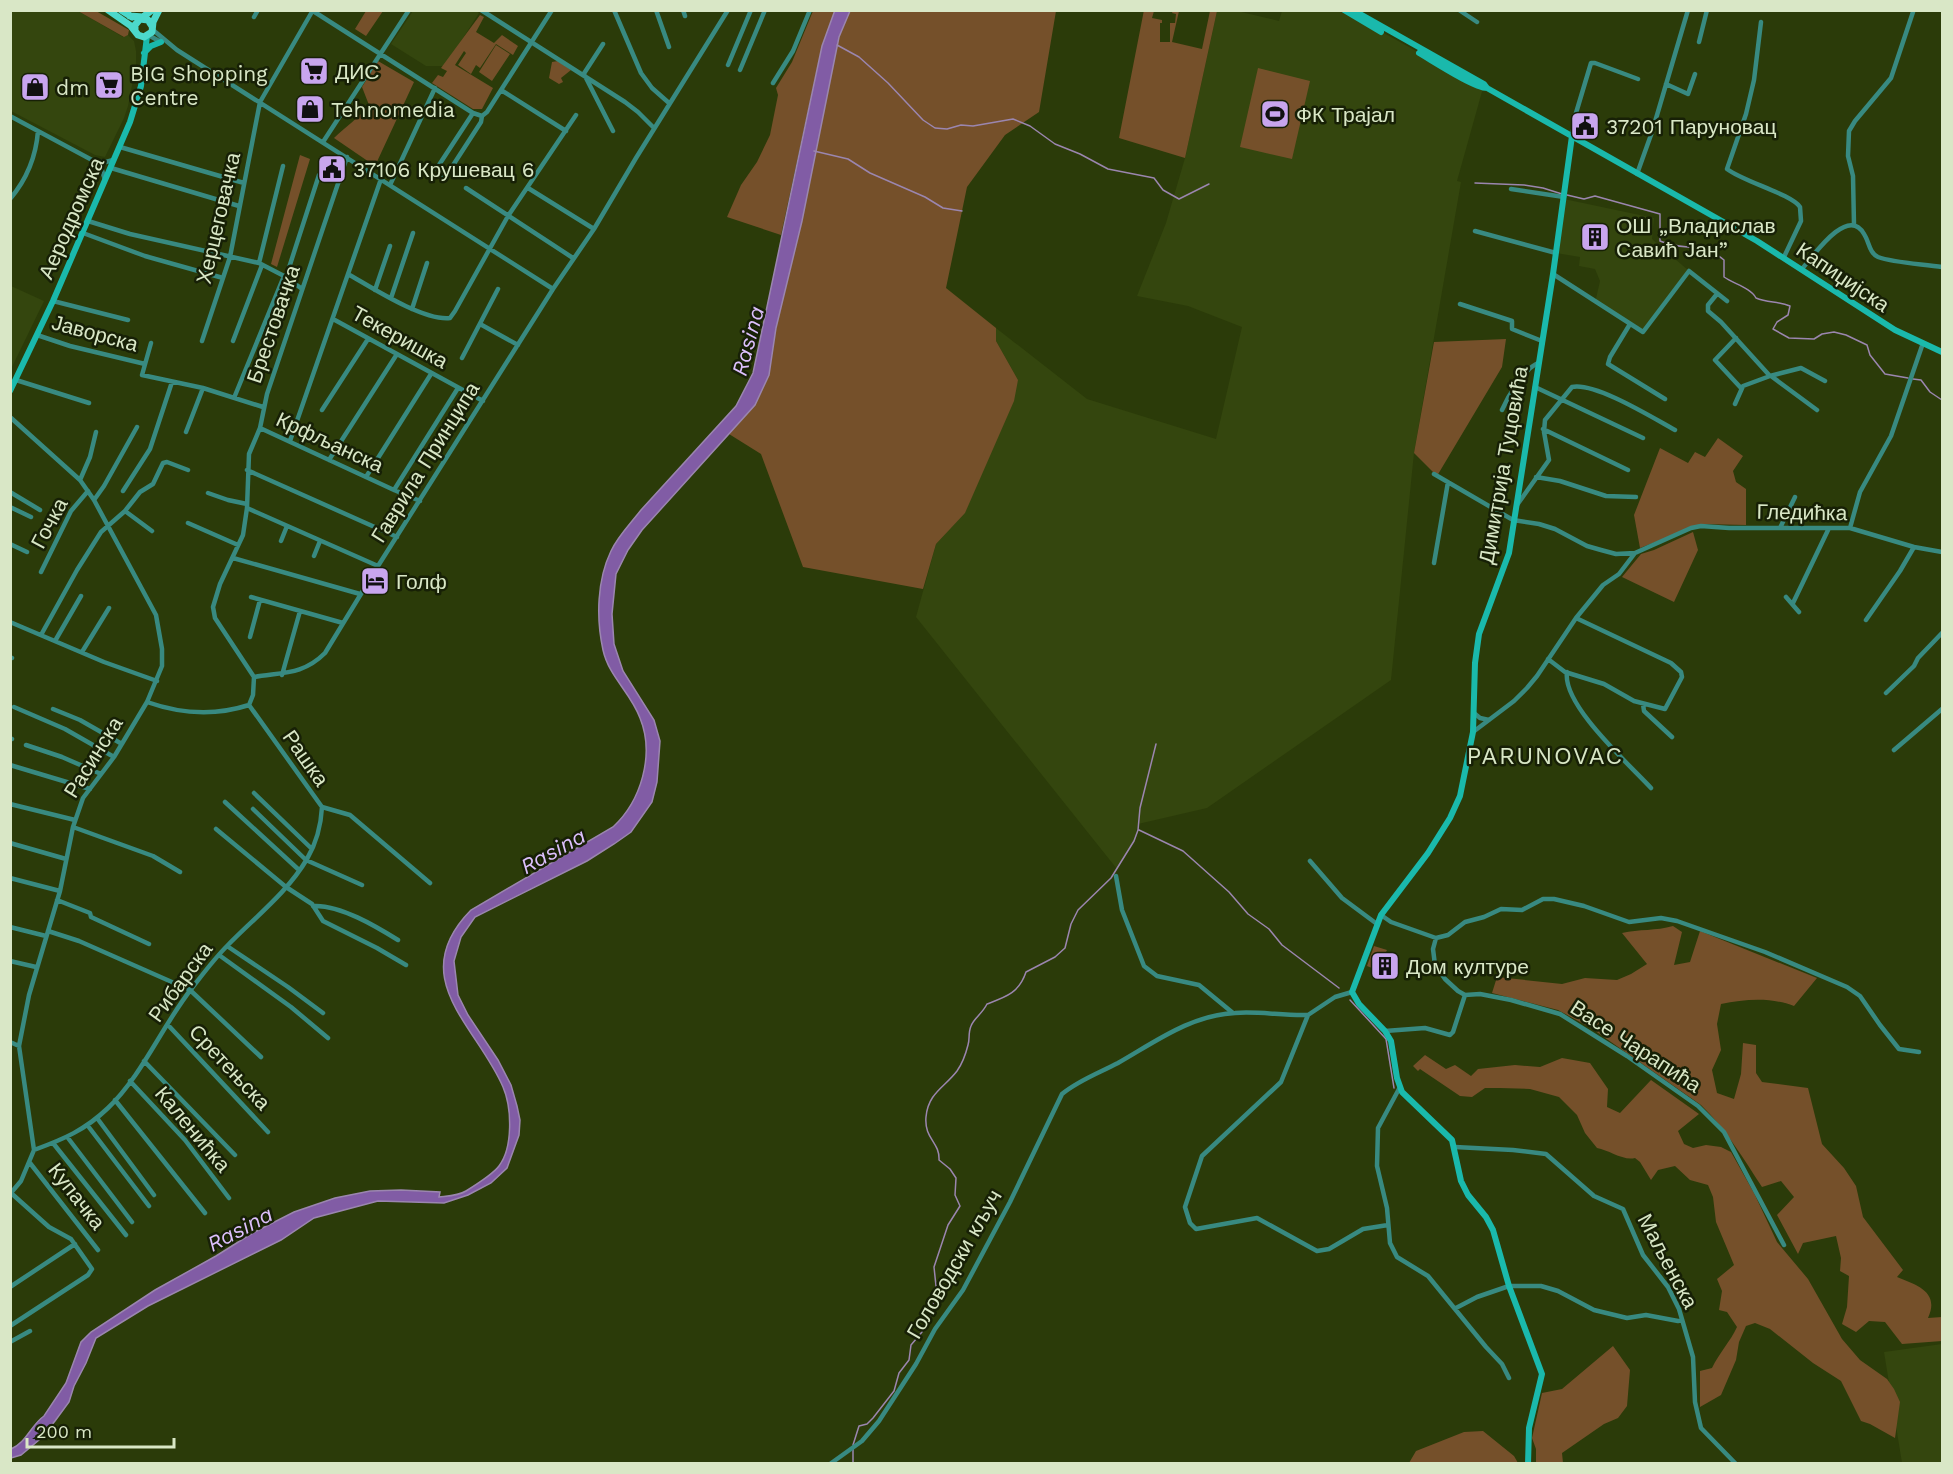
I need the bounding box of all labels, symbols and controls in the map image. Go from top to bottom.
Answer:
supermarket icon: ДИС [298,55,330,87]
place label: ДИС [335,59,379,84]
place label: BIG Shopping Centre [130,61,268,110]
supermarket icon: BIG Shopping Centre [93,69,125,101]
shop icon: dm [19,71,51,103]
place label: dm [56,75,89,100]
shop icon: Tehnomedia [294,93,326,125]
place label: Tehnomedia [331,97,455,122]
sports icon: ФК Трајал [1259,98,1291,130]
place label: ФК Трајал [1296,102,1395,127]
public building icon: 37201 Паруновац [1569,110,1601,142]
place label: 37201 Паруновац [1606,114,1776,139]
street label: Херцеговачка [191,150,245,286]
street label: Аеродромска [33,153,109,283]
public building icon: 37106 Крушевац 6 [316,153,348,185]
place label: 37106 Крушевац 6 [353,157,535,182]
place label: ОШ „Владислав Савић Јан” [1616,213,1776,262]
building icon: ОШ „Владислав Савић Јан” [1579,221,1611,253]
street label: Капиџијска [1792,237,1895,317]
street label: Брестовачка [241,261,305,386]
street label: Текеришка [348,300,453,374]
water label: Rasina [727,304,769,378]
street label: Јаворска [49,309,141,357]
street label: Димитрија Туцовића [1473,364,1533,566]
street label: Гаврила Принципа [366,377,485,547]
street label: Крфљанска [272,406,388,478]
street label: Гочка [25,493,73,552]
street label: Гледићка [1756,499,1848,525]
hotel icon: Голф [359,565,391,597]
place label: Голф [396,569,447,594]
street label: Расинска [58,712,128,802]
street label: Рашка [278,725,335,791]
district label: PARUNOVAC [1467,742,1623,770]
water label: Rasina [516,823,590,879]
street label: Рибарска [143,937,217,1027]
building icon: Дом културе [1369,950,1401,982]
place label: Дом културе [1406,954,1529,979]
street label: Васе Чарапића [1566,995,1706,1098]
street label: Сретењска [184,1019,276,1115]
street label: Каленићка [150,1081,236,1177]
street label: Купачка [43,1158,111,1235]
street label: Головодски кључ [901,1185,1007,1343]
water label: Rasina [203,1201,277,1257]
street label: Маљенска [1633,1209,1703,1313]
scale bar [27,1411,174,1449]
text: 200 m [36,1421,92,1442]

